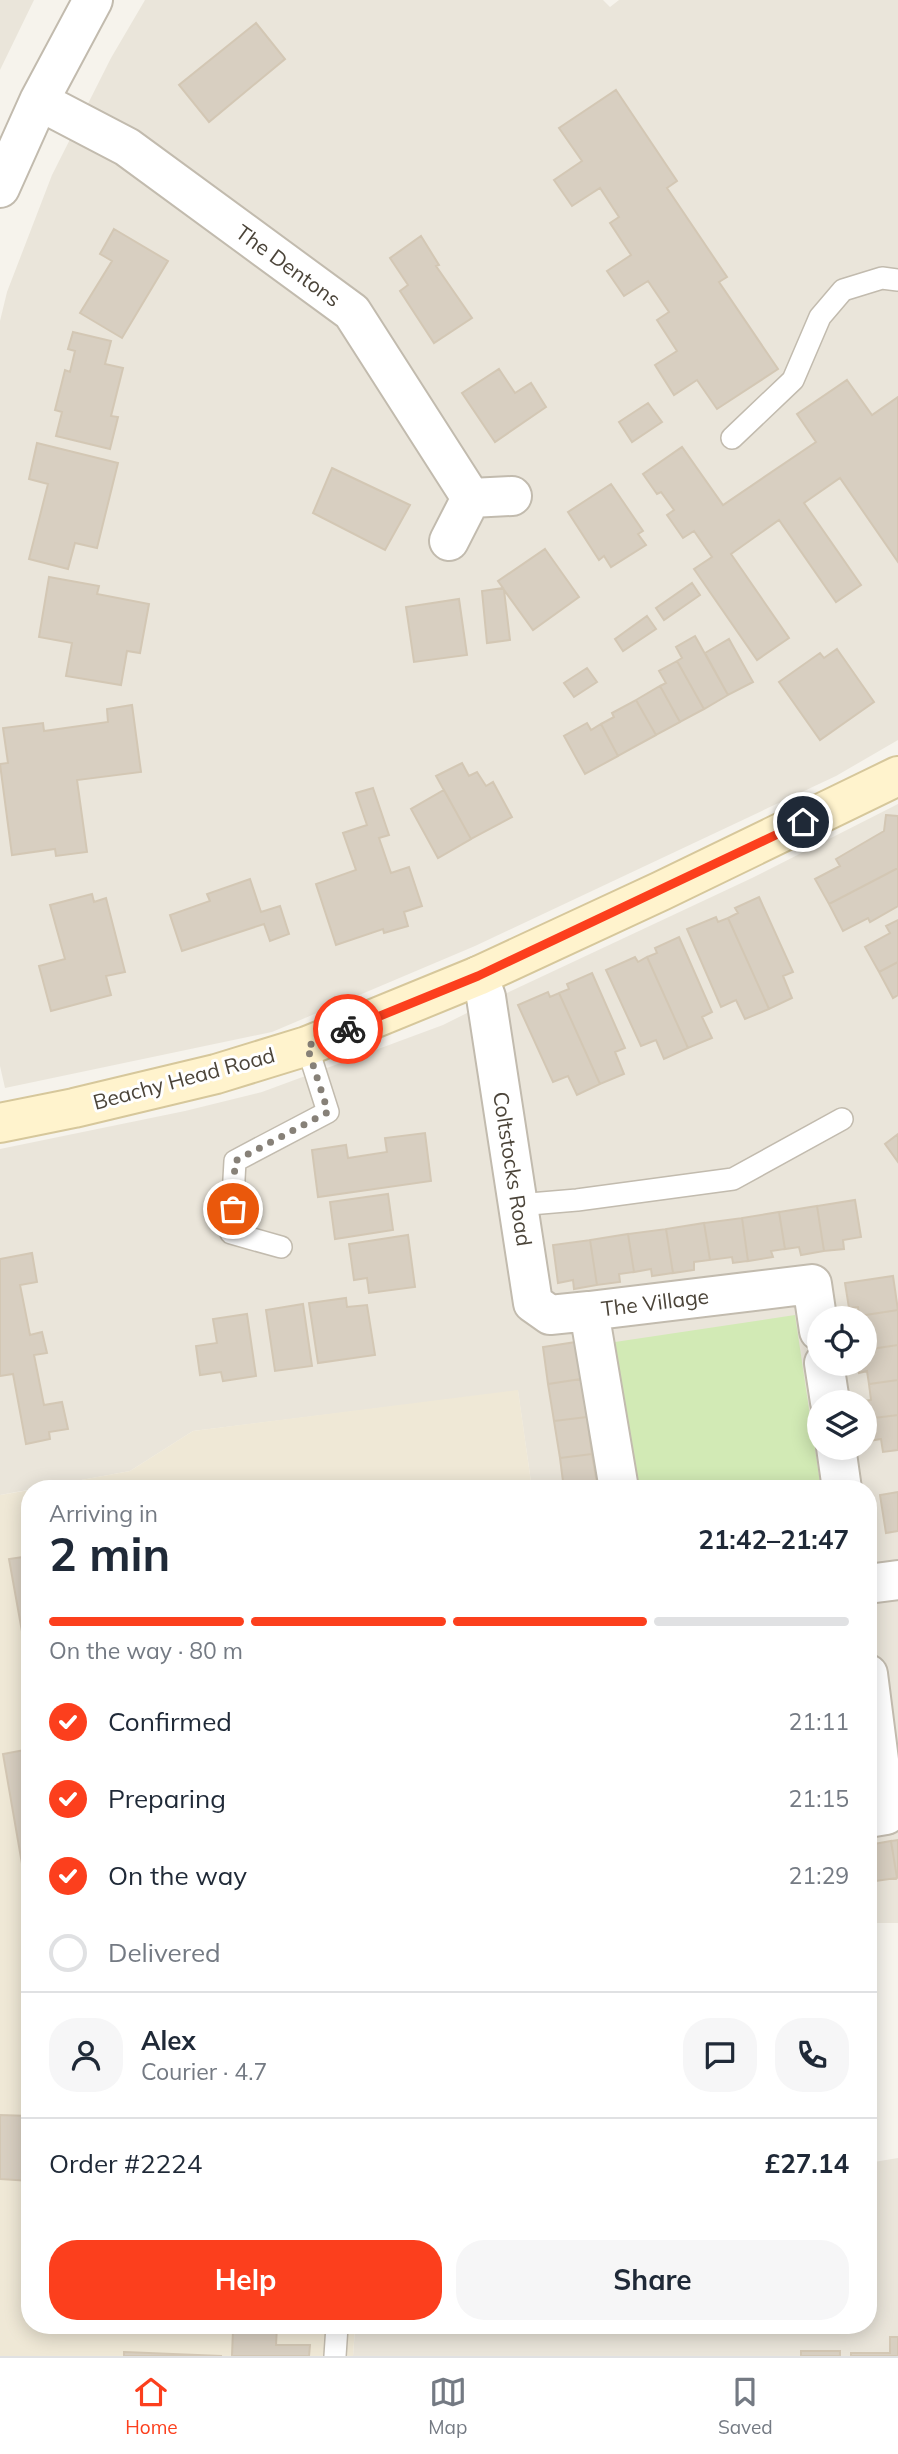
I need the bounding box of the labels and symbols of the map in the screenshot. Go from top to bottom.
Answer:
street label: The Dentons [231,218,346,312]
pin [773,792,833,852]
courier [313,994,383,1064]
street label: Beachy Head Road [90,1041,278,1115]
street label: Coltstocks Road [488,1090,538,1248]
pin [203,1179,263,1239]
street label: The Village [600,1283,710,1322]

